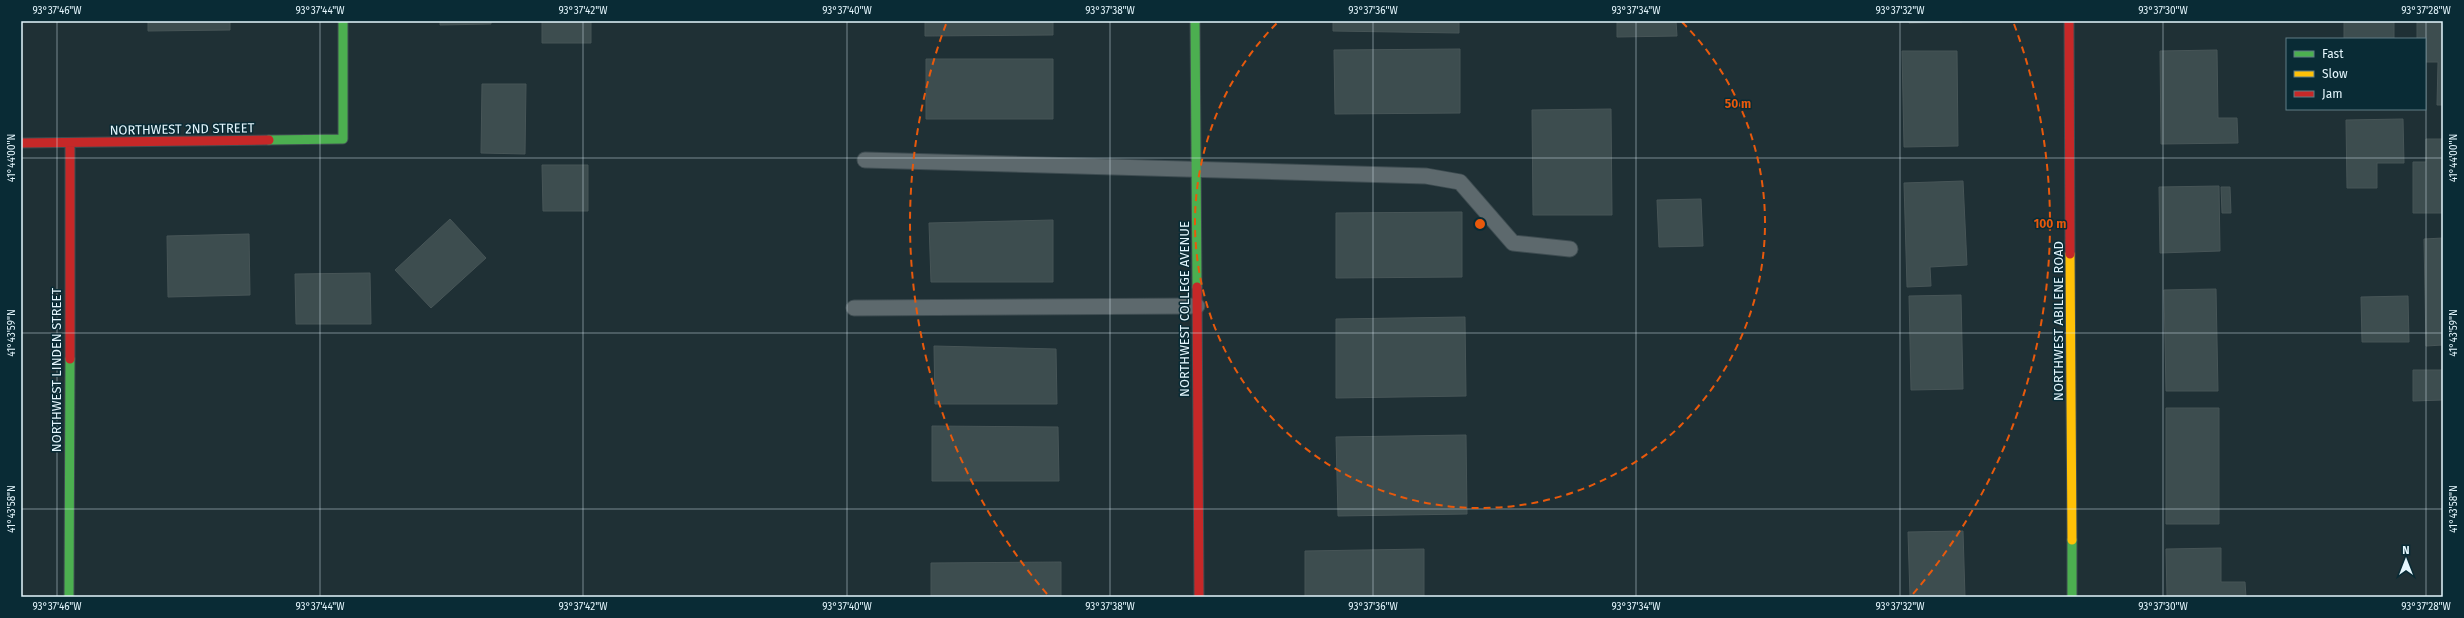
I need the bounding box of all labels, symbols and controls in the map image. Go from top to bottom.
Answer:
text: 93°37'46"W [32,5,82,17]
text: 93°37'44"W [296,5,345,17]
text: 93°37'42"W [559,5,608,17]
text: 93°37'40"W [822,5,873,17]
text: 93°37'38"W [1085,5,1136,17]
text: 93°37'36"W [1348,5,1398,17]
text: 93°37'34"W [1612,5,1661,17]
text: 93°37'32"W [1875,5,1925,17]
text: 93°37'30"W [2138,5,2189,17]
text: 93°37'28"W [2401,5,2451,17]
legend [2286,38,2426,110]
text: Fast [2322,47,2344,61]
text: Slow [2322,67,2348,81]
text: Jam [2322,87,2342,101]
text: 50 m [1725,97,1751,111]
street label: NORTHWEST 2ND STREET [110,120,255,138]
text: 41°44'00"N [6,134,18,182]
text: 41°44'00"N [2448,134,2460,182]
centre of rings [1473,217,1487,231]
text: 100 m [2034,217,2066,231]
street label: NORTHWEST COLLEGE AVENUE [1177,221,1192,397]
street label: NORTHWEST ABILENE ROAD [2051,241,2066,401]
street label: NORTHWEST LINDEN STREET [49,288,64,452]
text: 41°43'59"N [6,309,18,357]
text: 41°43'59"N [2448,309,2460,357]
text: 41°43'58"N [6,485,18,533]
text: 41°43'58"N [2448,485,2460,533]
north arrow [2386,540,2426,580]
text: N [2402,544,2410,557]
text: 93°37'46"W [32,601,82,613]
text: 93°37'44"W [296,601,345,613]
text: 93°37'42"W [559,601,608,613]
text: 93°37'40"W [822,601,873,613]
text: 93°37'38"W [1085,601,1136,613]
text: 93°37'36"W [1348,601,1398,613]
text: 93°37'34"W [1612,601,1661,613]
text: 93°37'32"W [1875,601,1925,613]
text: 93°37'30"W [2138,601,2189,613]
text: 93°37'28"W [2401,601,2451,613]

